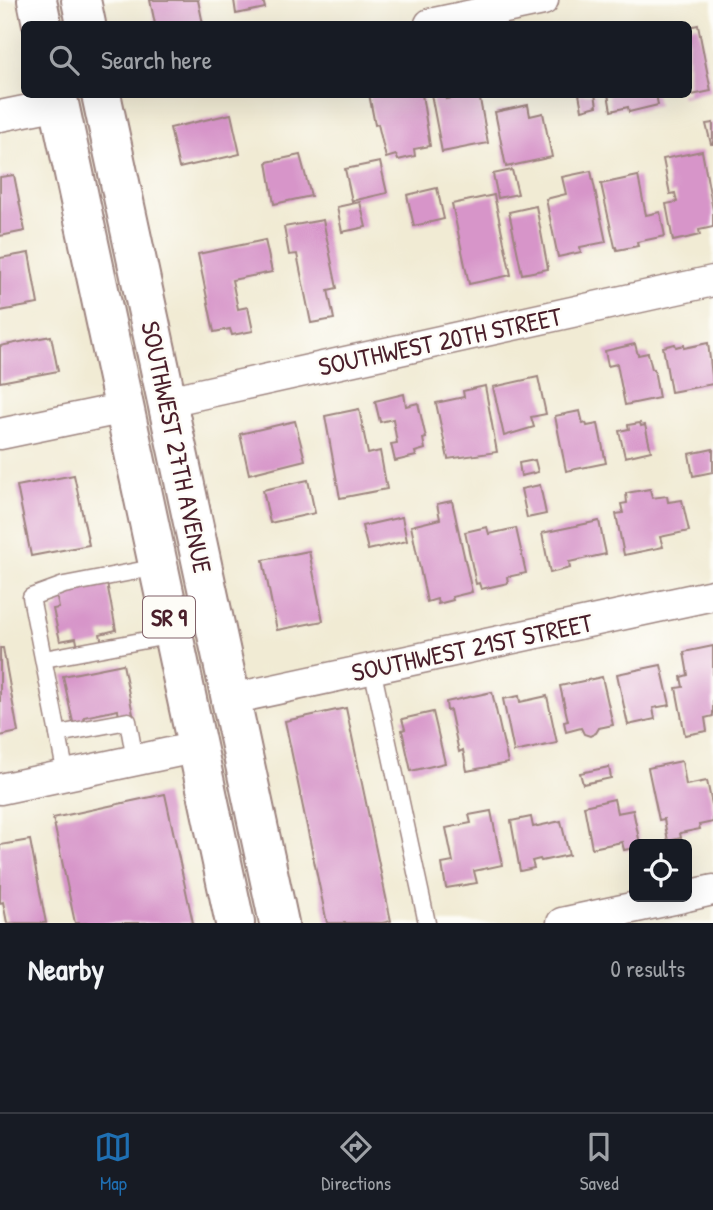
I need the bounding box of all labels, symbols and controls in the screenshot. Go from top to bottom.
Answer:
search box [21,21,692,98]
icon: search [45,41,83,79]
text: Search here [101,42,212,77]
street label: SOUTHWEST 20TH STREET [315,298,566,384]
street label: SOUTHWEST 27TH AVENUE [133,318,221,577]
road number: SR 9 [143,596,195,638]
street label: SOUTHWEST 21ST STREET [348,604,596,690]
map controls [629,839,692,902]
button: locate [629,839,692,902]
text: Nearby [28,949,104,989]
text: 0 results [610,953,685,984]
tab: Map [94,1128,132,1196]
tab: Directions [321,1128,391,1196]
tab: Saved [580,1128,619,1196]

